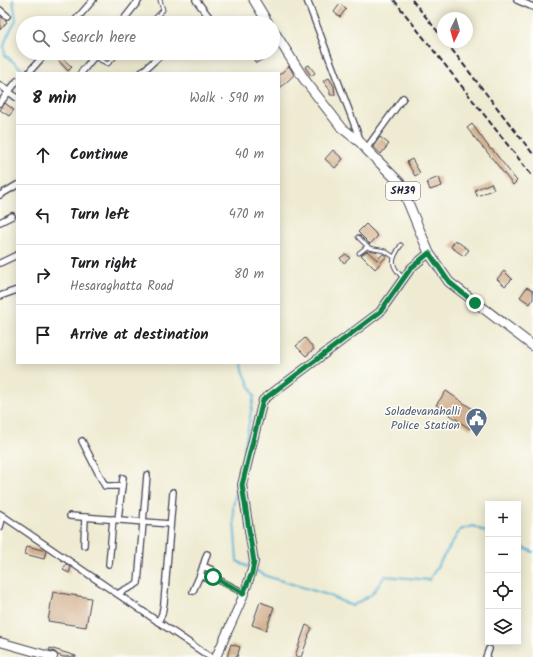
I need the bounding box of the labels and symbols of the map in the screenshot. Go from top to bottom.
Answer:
north arrow [437,12,473,48]
road number: SH39 [386,182,420,200]
route end [466,294,484,312]
place label: Soladevanahalli Police Station [385,402,461,435]
public building icon: Soladevanahalli Police Station [463,405,489,438]
route start [204,568,222,586]

